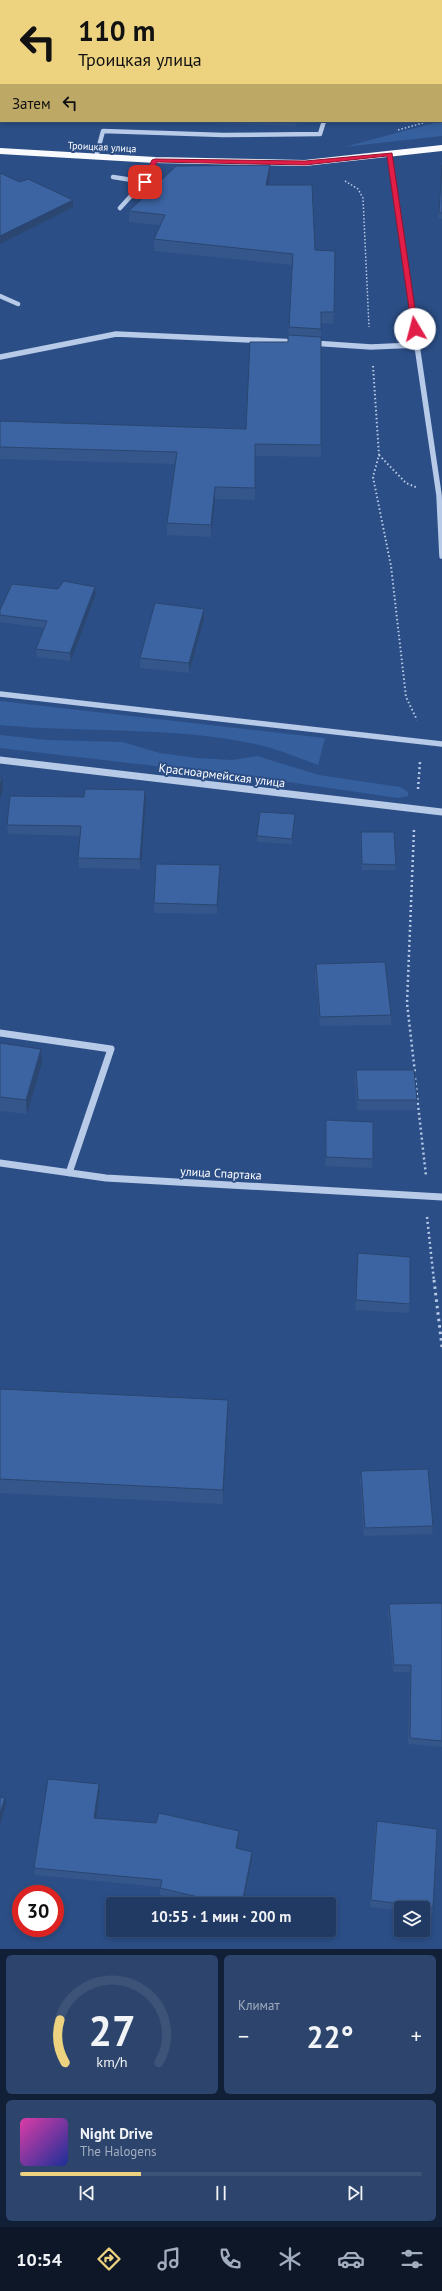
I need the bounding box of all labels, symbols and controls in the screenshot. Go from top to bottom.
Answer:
text: 110 m [78,12,155,49]
icon: left [12,16,64,68]
text: Троицкая улица [78,48,202,71]
icon: left [59,92,81,114]
text: Затем [12,94,51,113]
street label: Троицкая улица [67,139,137,155]
pin [128,165,162,199]
icon: arrive [134,171,156,193]
position arrow [394,308,436,350]
street label: Красноармейская улица [158,760,286,790]
street label: улица Спартака [180,1163,262,1183]
speed limit sign: 30 [12,1885,64,1937]
map controls [394,1901,430,1937]
button: layers [394,1901,430,1937]
text: 10:55 · 1 мин · 200 m [151,1907,291,1926]
text: Климат [238,1997,280,2014]
text: 27 [88,2003,136,2056]
text: 22° [306,2017,354,2056]
text: − [238,2022,249,2050]
text: + [411,2022,422,2050]
text: km/h [96,2051,128,2070]
text: Night Drive [80,2124,153,2143]
text: The Halogens [80,2143,157,2160]
icon: previous [76,2182,98,2204]
icon: pause [210,2182,232,2204]
icon: next [344,2182,366,2204]
icon: directions [95,2245,123,2273]
icon: music [155,2245,183,2273]
icon: phone [216,2245,244,2273]
icon: climate [276,2245,304,2273]
icon: car [337,2245,365,2273]
icon: filters [398,2245,426,2273]
text: 10:54 [16,2248,62,2271]

